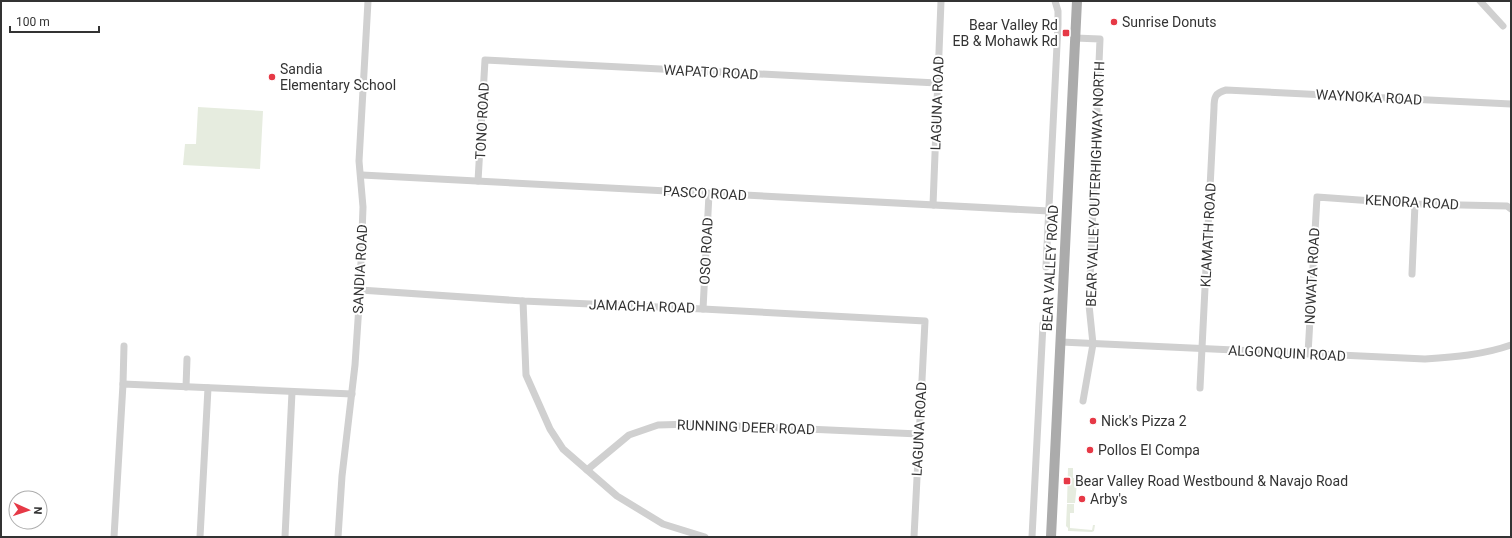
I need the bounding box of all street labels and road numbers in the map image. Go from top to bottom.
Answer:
street label: LAGUNA ROAD [927,55,947,151]
street label: BEAR VALLEY OUTERHIGHWAY NORTH [1083,61,1107,307]
street label: WAPATO ROAD [663,62,759,82]
street label: TONO ROAD [472,82,492,160]
street label: WAYNOKA ROAD [1315,86,1423,108]
street label: KLAMATH ROAD [1197,182,1219,288]
street label: PASCO ROAD [663,183,747,203]
street label: KENORA ROAD [1365,192,1459,212]
street label: BEAR VALLEY ROAD [1039,204,1061,332]
street label: OSO ROAD [696,217,716,285]
street label: SANDIA ROAD [350,224,370,314]
street label: NOWATA ROAD [1301,227,1323,325]
street label: JAMACHA ROAD [589,296,695,316]
street label: ALGONQUIN ROAD [1228,342,1346,364]
street label: LAGUNA ROAD [909,381,929,477]
street label: RUNNING DEER ROAD [677,417,815,437]

